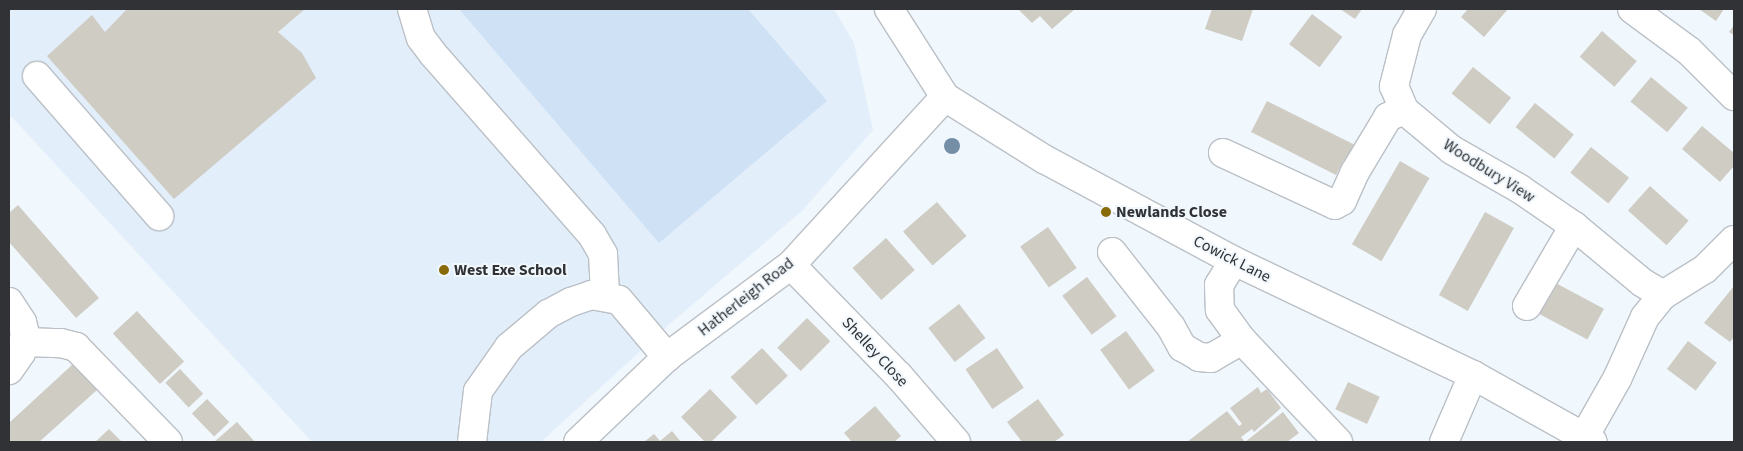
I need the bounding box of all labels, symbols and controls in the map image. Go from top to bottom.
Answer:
street label: Woodbury View [1440,135,1538,207]
place label: Newlands Close [1116,202,1227,222]
marker: Newlands Close [1100,206,1112,218]
street label: Cowick Lane [1190,231,1274,287]
street label: Hatherleigh Road [694,254,798,340]
place label: West Exe School [454,260,567,280]
marker: West Exe School [438,264,450,276]
street label: Shelley Close [838,313,912,391]

